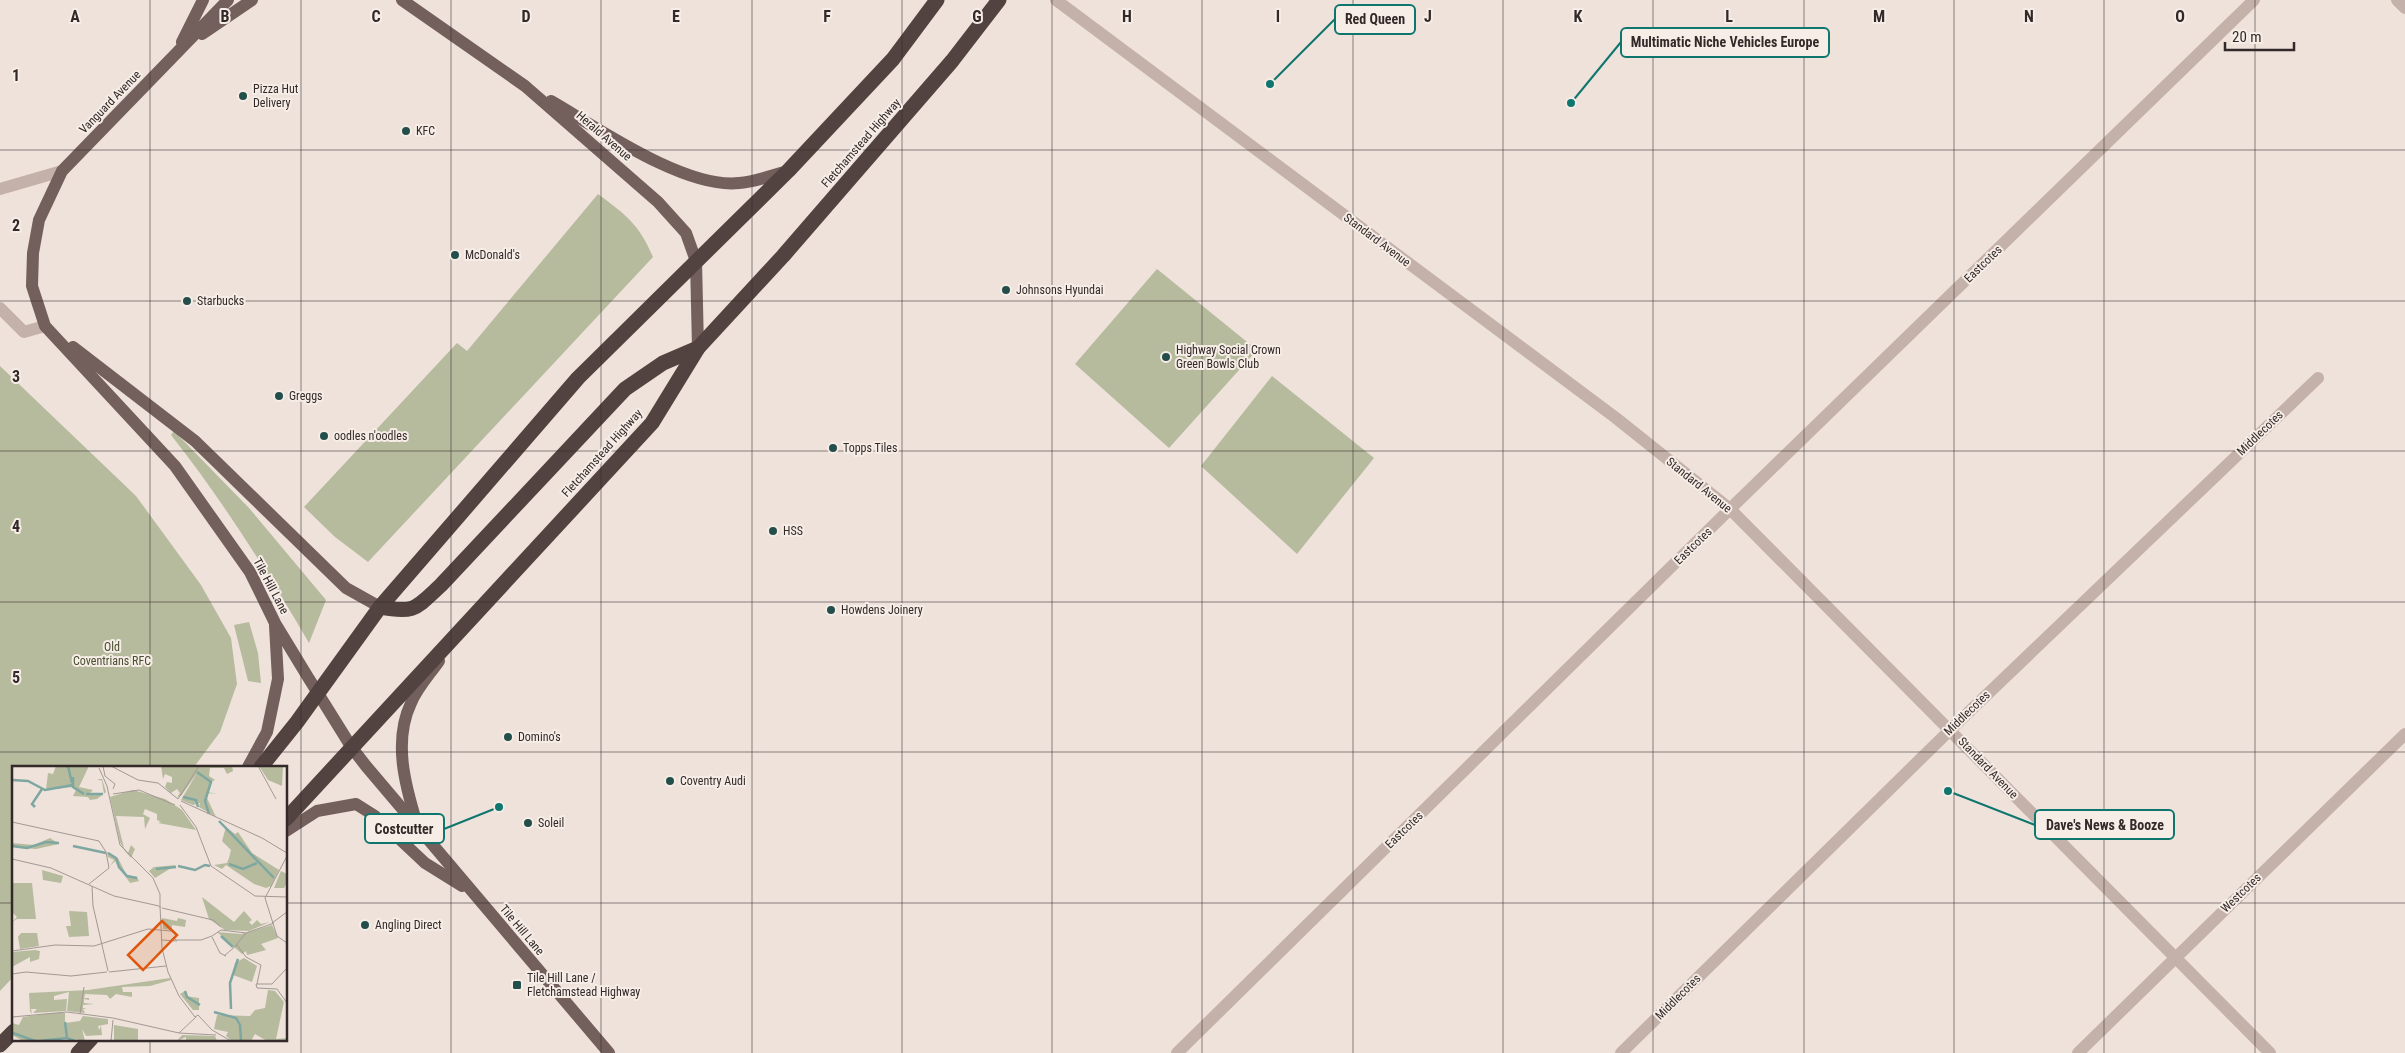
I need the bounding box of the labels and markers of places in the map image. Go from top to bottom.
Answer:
callout: Red Queen [1335,5,1415,34]
callout: Multimatic Niche Vehicles Europe [1621,28,1829,57]
place label: Pizza Hut Delivery [253,82,299,110]
marker: Pizza Hut Delivery [237,90,249,102]
place label: KFC [416,124,435,138]
marker: KFC [400,125,412,137]
place label: McDonald's [465,248,520,262]
marker: McDonald's [449,249,461,261]
place label: Johnsons Hyundai [1016,283,1103,297]
marker: Johnsons Hyundai [1000,284,1012,296]
place label: Starbucks [197,294,244,308]
marker: Starbucks [181,295,193,307]
place label: Highway Social Crown Green Bowls Club [1176,343,1281,371]
marker: Highway Social Crown Green Bowls Club [1160,351,1172,363]
place label: Greggs [289,389,323,403]
marker: Greggs [273,390,285,402]
place label: oodles n'oodles [334,429,407,443]
marker: oodles n'oodles [318,430,330,442]
place label: Topps Tiles [843,441,897,455]
marker: Topps Tiles [827,442,839,454]
place label: HSS [783,524,803,538]
marker: HSS [767,525,779,537]
place label: Howdens Joinery [841,603,923,617]
marker: Howdens Joinery [825,604,837,616]
place label: Domino's [518,730,561,744]
marker: Domino's [502,731,514,743]
place label: Coventry Audi [680,774,746,788]
marker: Coventry Audi [664,775,676,787]
callout: Dave's News & Booze [2035,810,2174,839]
callout: Costcutter [365,814,444,843]
place label: Soleil [538,816,564,830]
marker: Soleil [522,817,534,829]
place label: Angling Direct [375,918,442,932]
marker: Angling Direct [359,919,371,931]
place label: Tile Hill Lane / Fletchamstead Highway [527,971,640,999]
marker: Tile Hill Lane / Fletchamstead Highway [511,979,523,991]

